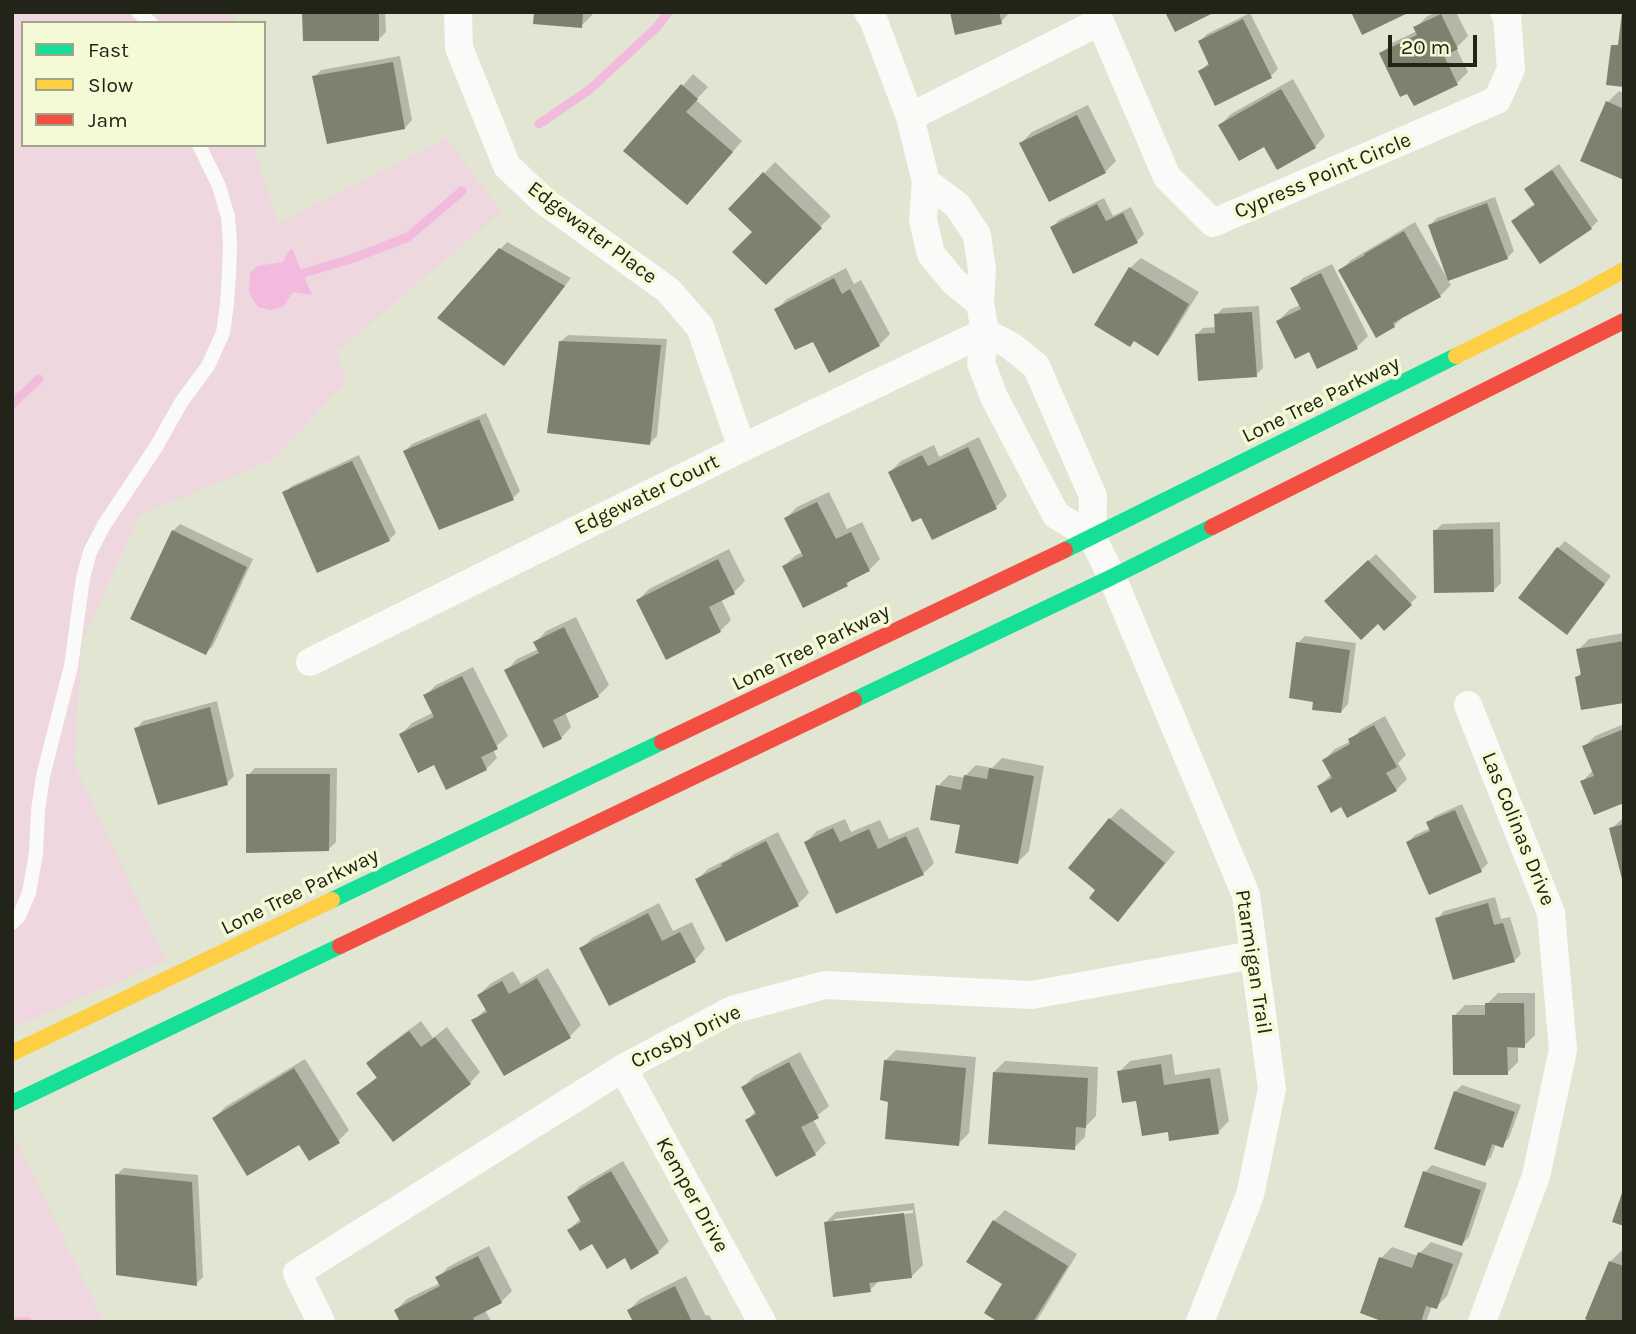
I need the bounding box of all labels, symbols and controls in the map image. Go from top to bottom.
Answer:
legend [21,21,266,147]
scale bar [1391,21,1480,65]
text: 20 m [1401,35,1450,59]
text: Fast [88,38,129,62]
text: Slow [88,73,133,97]
text: Jam [88,108,128,132]
street label: Cypress Point Circle [1231,127,1415,225]
street label: Edgewater Place [522,176,662,290]
street label: Lone Tree Parkway [1238,351,1404,449]
street label: Edgewater Court [571,449,723,541]
street label: Lone Tree Parkway [728,599,894,697]
street label: Las Colinas Drive [1476,749,1560,909]
street label: Lone Tree Parkway [217,843,383,941]
street label: Ptarmigan Trail [1229,888,1277,1036]
street label: Crosby Drive [627,1000,745,1074]
street label: Kemper Drive [650,1133,734,1257]

